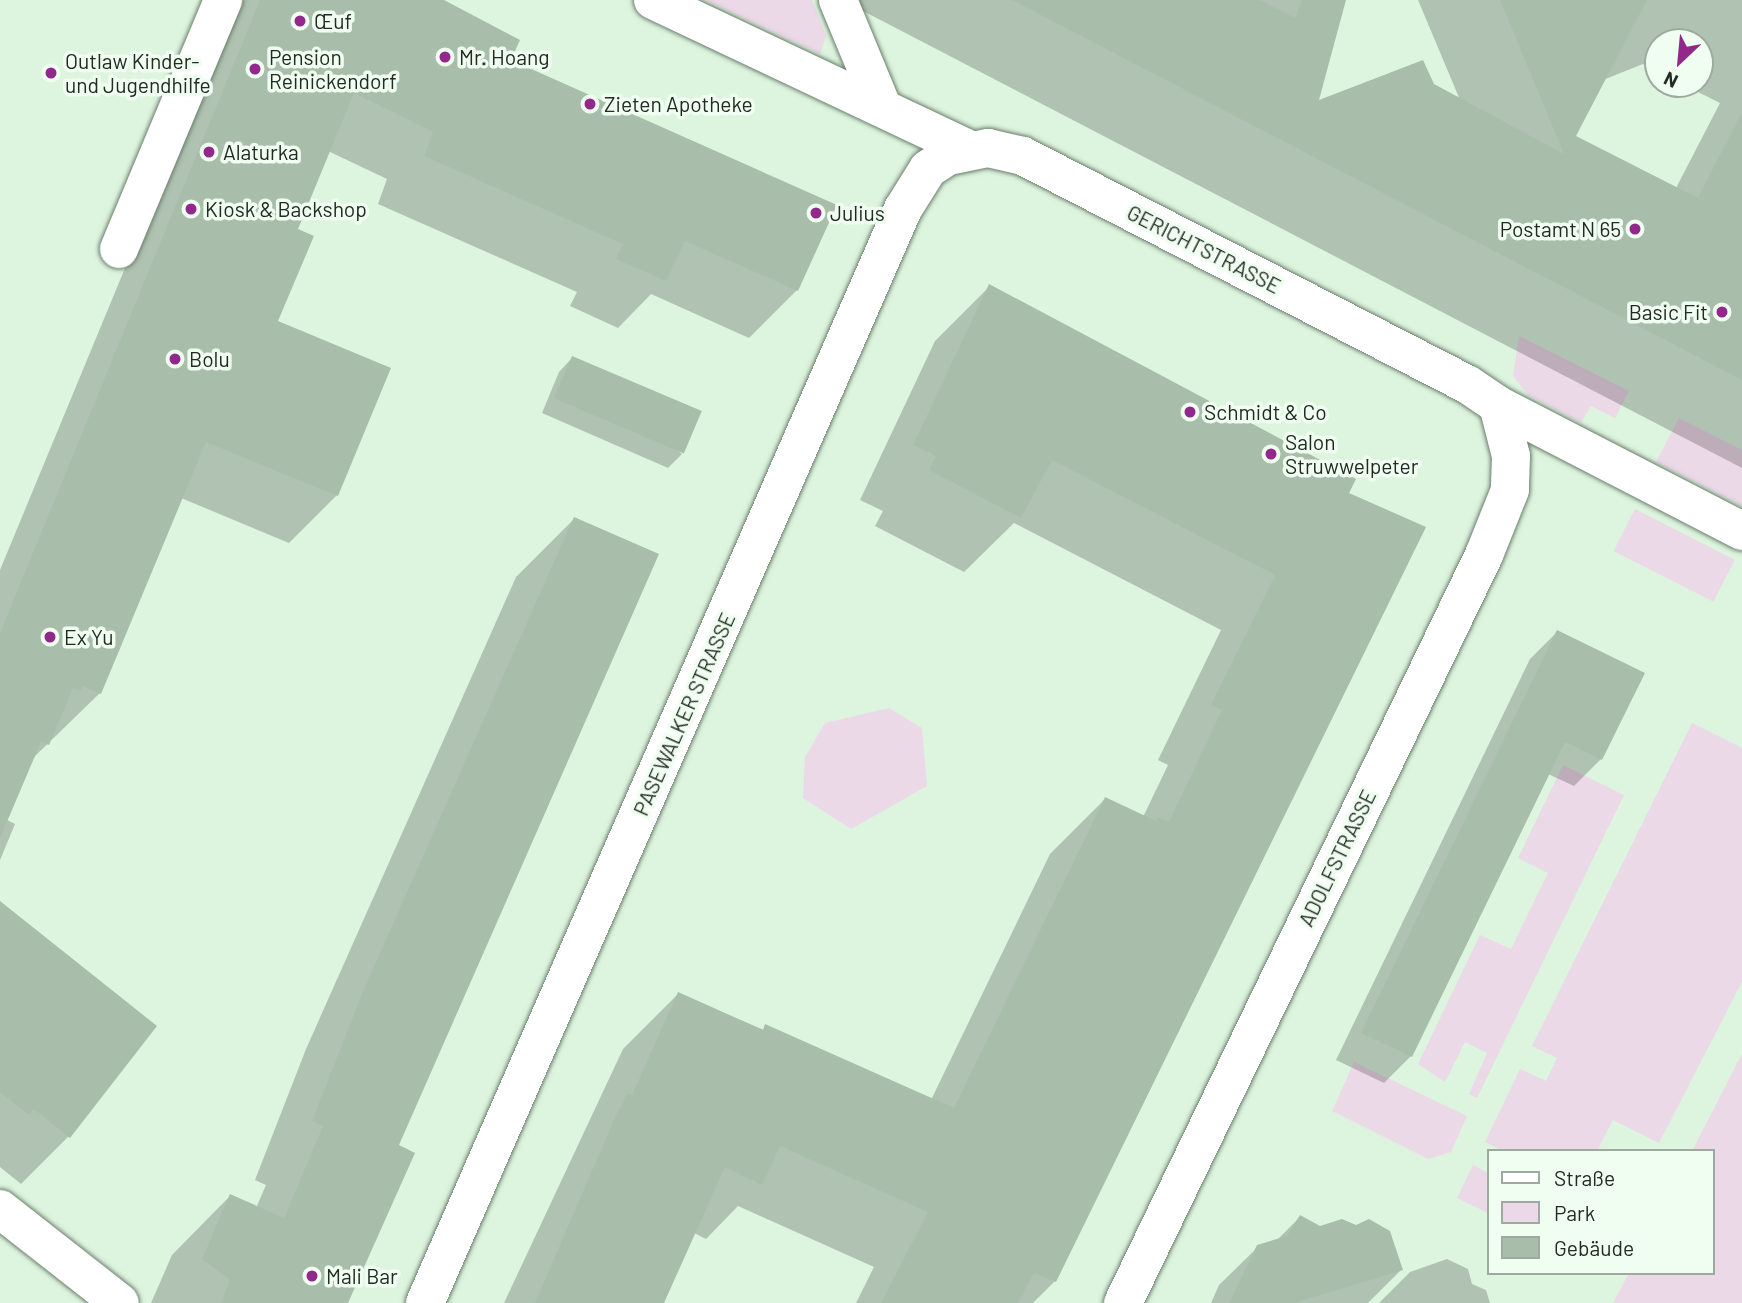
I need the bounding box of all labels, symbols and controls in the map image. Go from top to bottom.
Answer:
place label: Œuf [314,8,352,34]
marker: Œuf [292,13,308,29]
north arrow [1644,28,1714,98]
place label: Pension Reinickendorf [269,44,397,94]
place label: Mr. Hoang [459,44,549,70]
place label: Outlaw Kinder- und Jugendhilfe [65,48,211,98]
marker: Mr. Hoang [437,49,453,65]
marker: Pension Reinickendorf [247,61,263,77]
marker: Outlaw Kinder- und Jugendhilfe [43,65,59,81]
text: N [1660,67,1681,94]
place label: Zieten Apotheke [604,91,753,117]
marker: Zieten Apotheke [582,96,598,112]
place label: Alaturka [223,139,299,165]
marker: Alaturka [201,144,217,160]
place label: Kiosk & Backshop [205,196,367,222]
street label: GERICHTSTRASSE [1123,199,1285,299]
place label: Julius [830,200,885,226]
marker: Kiosk & Backshop [183,201,199,217]
marker: Julius [808,205,824,221]
place label: Postamt N 65 [1500,216,1621,242]
marker: Postamt N 65 [1627,221,1643,237]
place label: Basic Fit [1629,299,1708,325]
marker: Basic Fit [1714,304,1730,320]
place label: Bolu [189,346,230,372]
marker: Bolu [167,351,183,367]
place label: Schmidt & Co [1204,399,1327,425]
marker: Schmidt & Co [1182,404,1198,420]
place label: Salon Struwwelpeter [1285,429,1418,479]
marker: Salon Struwwelpeter [1263,446,1279,462]
street label: PASEWALKER STRASSE [628,609,740,819]
place label: Ex Yu [64,624,113,650]
marker: Ex Yu [42,629,58,645]
street label: ADOLFSTRASSE [1293,785,1381,931]
legend [1486,1149,1714,1275]
text: Straße [1554,1165,1615,1190]
text: Park [1554,1200,1595,1225]
text: Gebäude [1554,1235,1634,1260]
place label: Mali Bar [326,1263,398,1289]
marker: Mali Bar [304,1268,320,1284]

